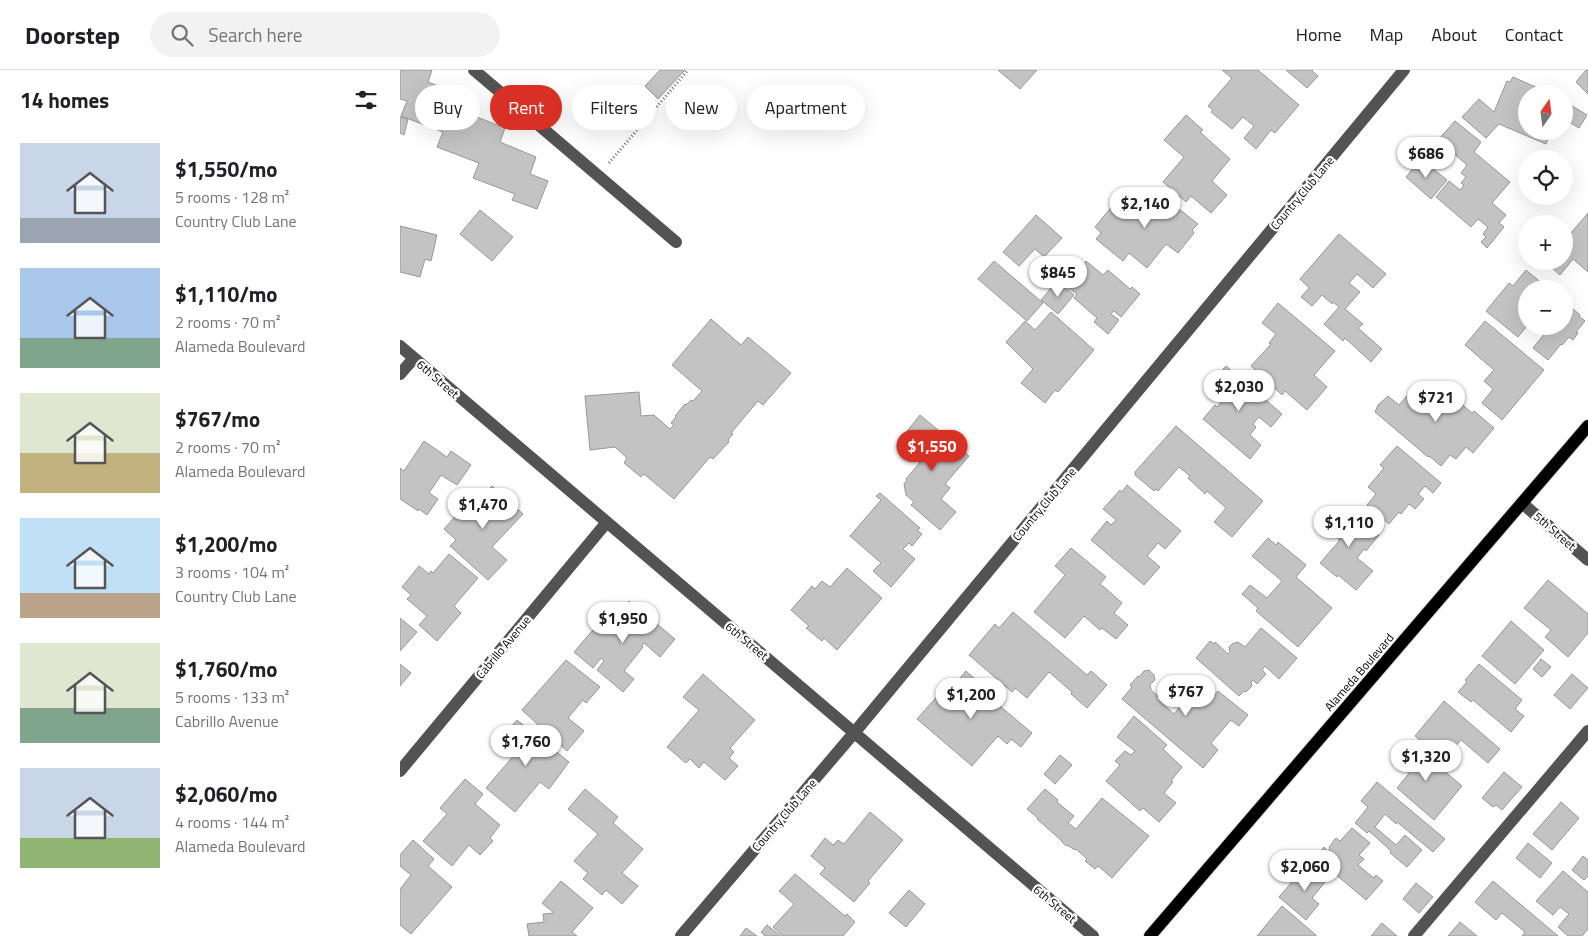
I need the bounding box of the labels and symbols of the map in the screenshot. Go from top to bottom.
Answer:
north arrow [1518,85,1572,140]
pin: $686 [1396,136,1456,179]
street label: Country Club Lane [1265,152,1339,234]
pin: $2,140 [1104,186,1186,229]
pin: $845 [1028,256,1088,298]
street label: 6th Street [413,355,464,403]
pin: $2,030 [1198,370,1280,412]
pin: $721 [1406,380,1466,423]
pin: $1,550 [891,430,973,472]
street label: Country Club Lane [1007,463,1081,545]
pin: $1,470 [442,488,524,530]
pin: $1,110 [1308,506,1390,548]
street label: 5th Street [1530,507,1581,555]
pin: $1,950 [582,602,664,644]
street label: Cabrillo Avenue [471,611,535,683]
street label: 6th Street [721,617,773,665]
street label: Alameda Boulevard [1320,629,1398,715]
pin: $767 [1156,674,1216,717]
pin: $1,200 [930,678,1012,720]
pin: $1,760 [485,724,567,767]
pin: $1,320 [1385,740,1467,782]
street label: Country Club Lane [747,774,821,856]
pin: $2,060 [1264,850,1346,892]
street label: 6th Street [1029,880,1081,928]

